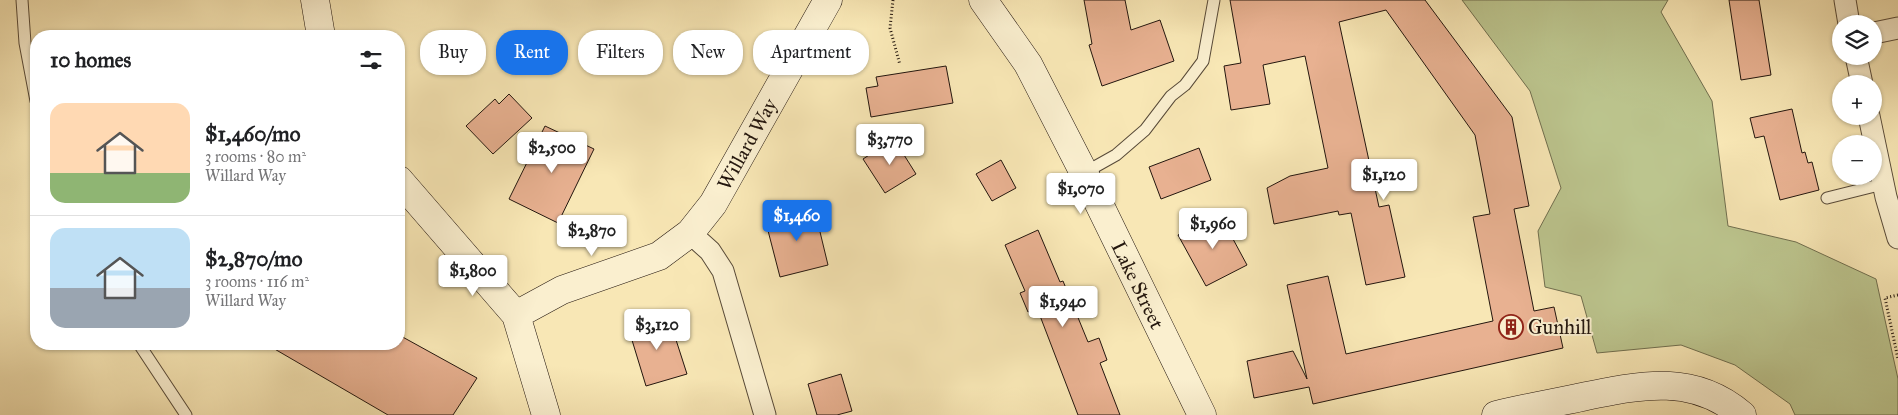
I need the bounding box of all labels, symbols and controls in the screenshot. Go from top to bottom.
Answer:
map controls [1832,15,1882,185]
button: layers [1832,15,1882,65]
chip: Buy [420,30,486,75]
chip: Rent [496,30,568,75]
chip: Filters [578,30,663,75]
chip: New [673,30,743,75]
chip: Apartment [753,30,869,75]
icon: filters [357,46,385,74]
text: 10 homes [50,47,131,73]
button: + [1832,75,1882,125]
street label: Willard Way [712,93,782,194]
text: $1,460/mo [205,121,300,147]
icon: home [90,123,150,183]
pin: $3,770 [849,124,931,166]
text: $3,770 [867,130,913,149]
pin: $2,500 [511,132,593,174]
button: − [1832,135,1882,185]
text: $2,500 [528,138,576,157]
text: 3 rooms · 80 m² [205,147,306,166]
pin: $1,120 [1343,158,1425,201]
text: $1,120 [1362,165,1406,184]
text: Willard Way [205,166,286,185]
pin: $1,070 [1040,172,1122,215]
text: $1,070 [1057,179,1105,198]
pin: $1,460 [756,200,838,242]
text: $1,460 [774,206,820,225]
pin: $1,960 [1172,208,1254,250]
pin: $2,870 [551,214,633,257]
text: $1,960 [1190,214,1236,233]
text: $2,870 [568,221,616,240]
street label: Lake Street [1106,237,1170,333]
text: $2,870/mo [205,246,302,272]
icon: home [90,248,150,308]
pin: $1,800 [432,254,514,297]
text: $1,800 [449,261,497,280]
text: 3 rooms · 116 m² [205,272,309,291]
pin: $1,940 [1022,286,1104,328]
text: Willard Way [205,291,286,310]
text: $1,940 [1040,292,1086,311]
pin: $3,120 [616,308,698,351]
building icon: Gunhill [1498,314,1524,340]
text: $3,120 [635,315,679,334]
place label: Gunhill [1528,315,1592,339]

